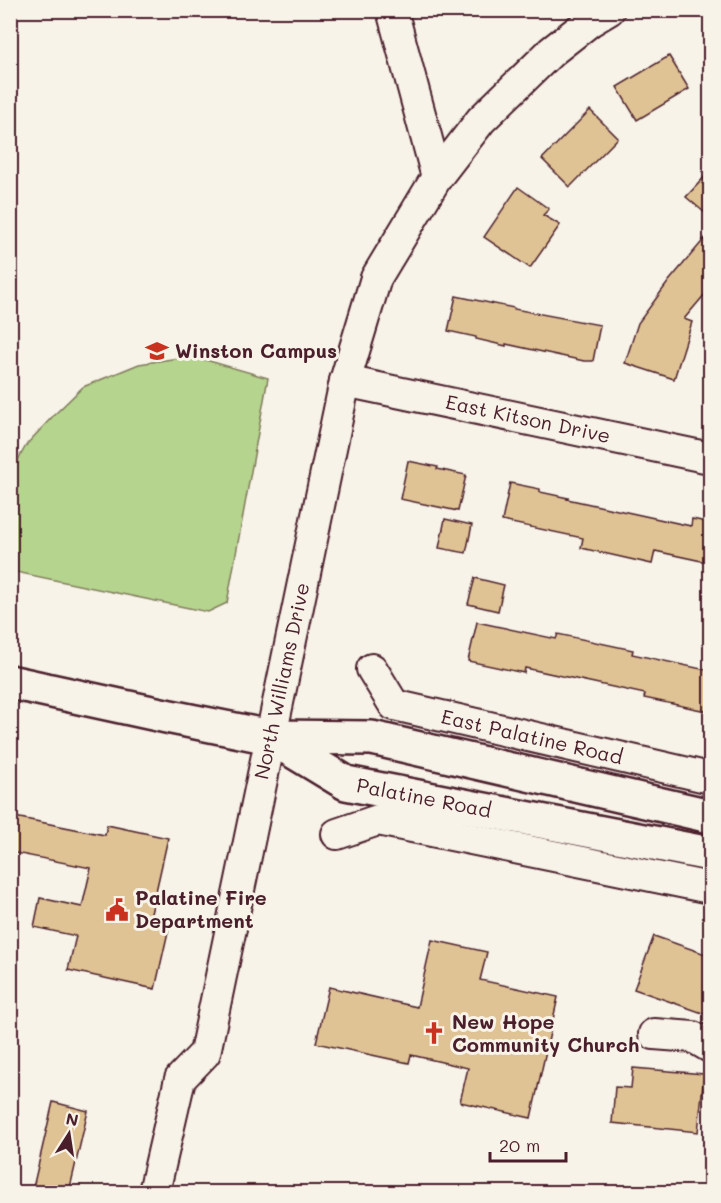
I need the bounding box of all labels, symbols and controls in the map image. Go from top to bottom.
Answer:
place label: Winston Campus [175,337,337,363]
school or university icon: Winston Campus [144,338,170,364]
street label: East Kitson Drive [443,388,613,448]
street label: North Williams Drive [247,580,315,781]
street label: East Palatine Road [439,702,626,770]
street label: Palatine Road [355,771,494,823]
place label: Palatine Fire Department [135,884,267,933]
public building icon: Palatine Fire Department [104,897,130,923]
place label: New Hope Community Church [452,1008,639,1057]
church icon: New Hope Community Church [421,1020,447,1046]
north arrow [39,1104,99,1164]
text: N [64,1107,80,1130]
scale bar [490,1125,566,1163]
text: 20 m [499,1133,540,1157]

